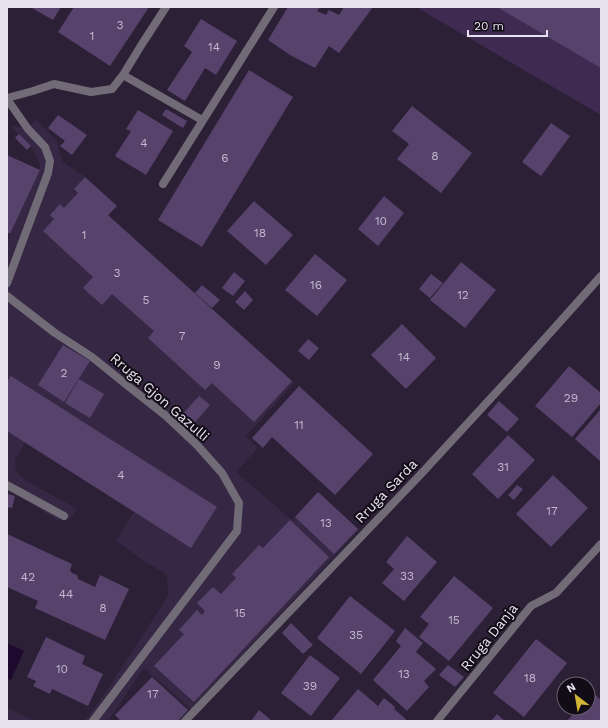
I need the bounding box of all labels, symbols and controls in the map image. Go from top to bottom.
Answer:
scale bar [468,12,547,38]
house number: 3 [117,18,124,32]
text: 20 m [474,19,504,33]
house number: 1 [90,29,94,43]
house number: 14 [208,40,220,54]
house number: 4 [140,136,148,150]
house number: 8 [431,149,439,163]
house number: 6 [221,151,229,165]
house number: 10 [375,214,387,228]
house number: 18 [254,226,266,240]
house number: 1 [82,228,86,242]
house number: 3 [114,266,121,280]
house number: 16 [310,278,322,292]
house number: 12 [457,288,469,302]
house number: 5 [143,293,150,307]
house number: 7 [179,329,186,343]
street label: Rruga Gjon Gazulli [107,350,213,444]
house number: 14 [398,350,410,364]
house number: 9 [213,358,221,372]
house number: 2 [61,366,68,380]
house number: 29 [564,391,578,405]
house number: 11 [294,418,304,432]
street label: Rruga Sarda [352,456,420,526]
house number: 31 [497,460,509,474]
house number: 4 [117,468,125,482]
house number: 17 [546,504,558,518]
house number: 13 [320,516,332,530]
house number: 33 [400,569,414,583]
house number: 42 [21,570,35,584]
house number: 44 [59,587,73,601]
street label: Rruga Danja [457,600,521,674]
house number: 8 [99,601,107,615]
house number: 15 [234,606,246,620]
house number: 15 [448,613,460,627]
house number: 35 [349,628,363,642]
house number: 10 [56,662,68,676]
house number: 13 [398,667,410,681]
house number: 18 [524,671,536,685]
north arrow [556,676,596,716]
house number: 39 [303,679,317,693]
text: N [564,680,578,696]
house number: 17 [147,687,159,701]

